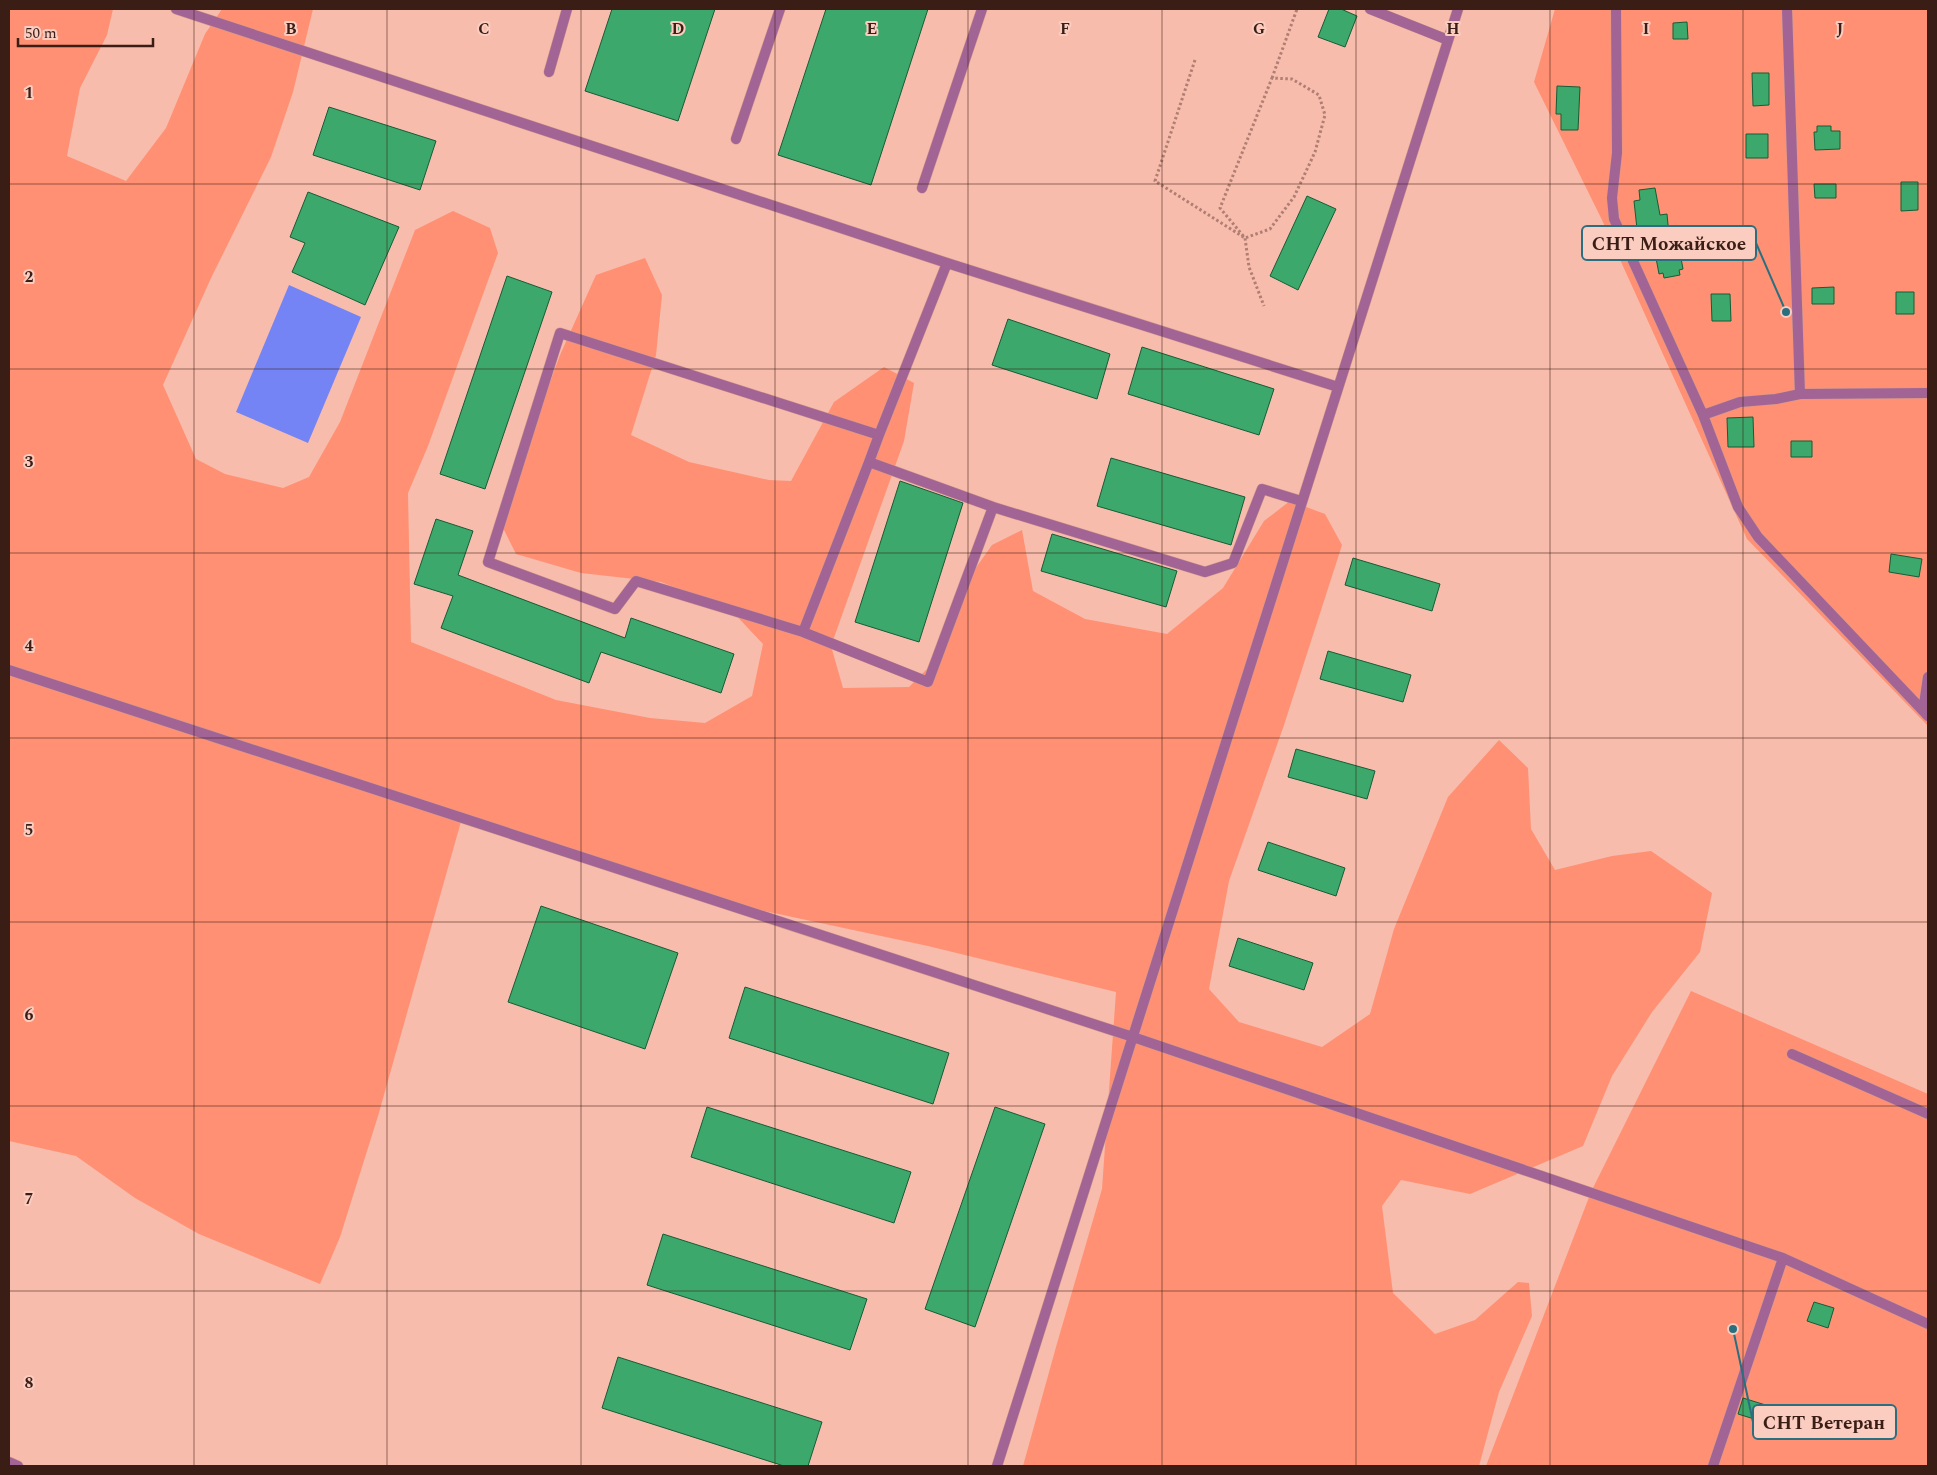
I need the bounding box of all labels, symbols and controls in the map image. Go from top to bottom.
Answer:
scale bar [18,15,152,47]
text: B [285,17,297,41]
text: C [478,17,490,41]
text: D [672,17,685,41]
text: E [867,17,877,41]
text: F [1060,17,1070,41]
text: G [1253,17,1265,41]
text: H [1446,17,1460,41]
text: I [1643,17,1649,41]
text: J [1837,17,1844,41]
text: 50 m [25,22,57,45]
text: 1 [25,81,33,105]
callout: СНТ Можайское [1582,226,1756,260]
text: СНТ Можайское [1592,230,1746,259]
text: 2 [25,265,34,289]
text: 3 [25,450,34,474]
text: 4 [25,634,34,658]
text: 5 [25,818,33,842]
text: 6 [25,1003,34,1027]
text: 7 [25,1187,34,1211]
text: 8 [25,1371,34,1395]
callout: СНТ Ветеран [1753,1405,1896,1439]
text: СНТ Ветеран [1763,1409,1885,1438]

